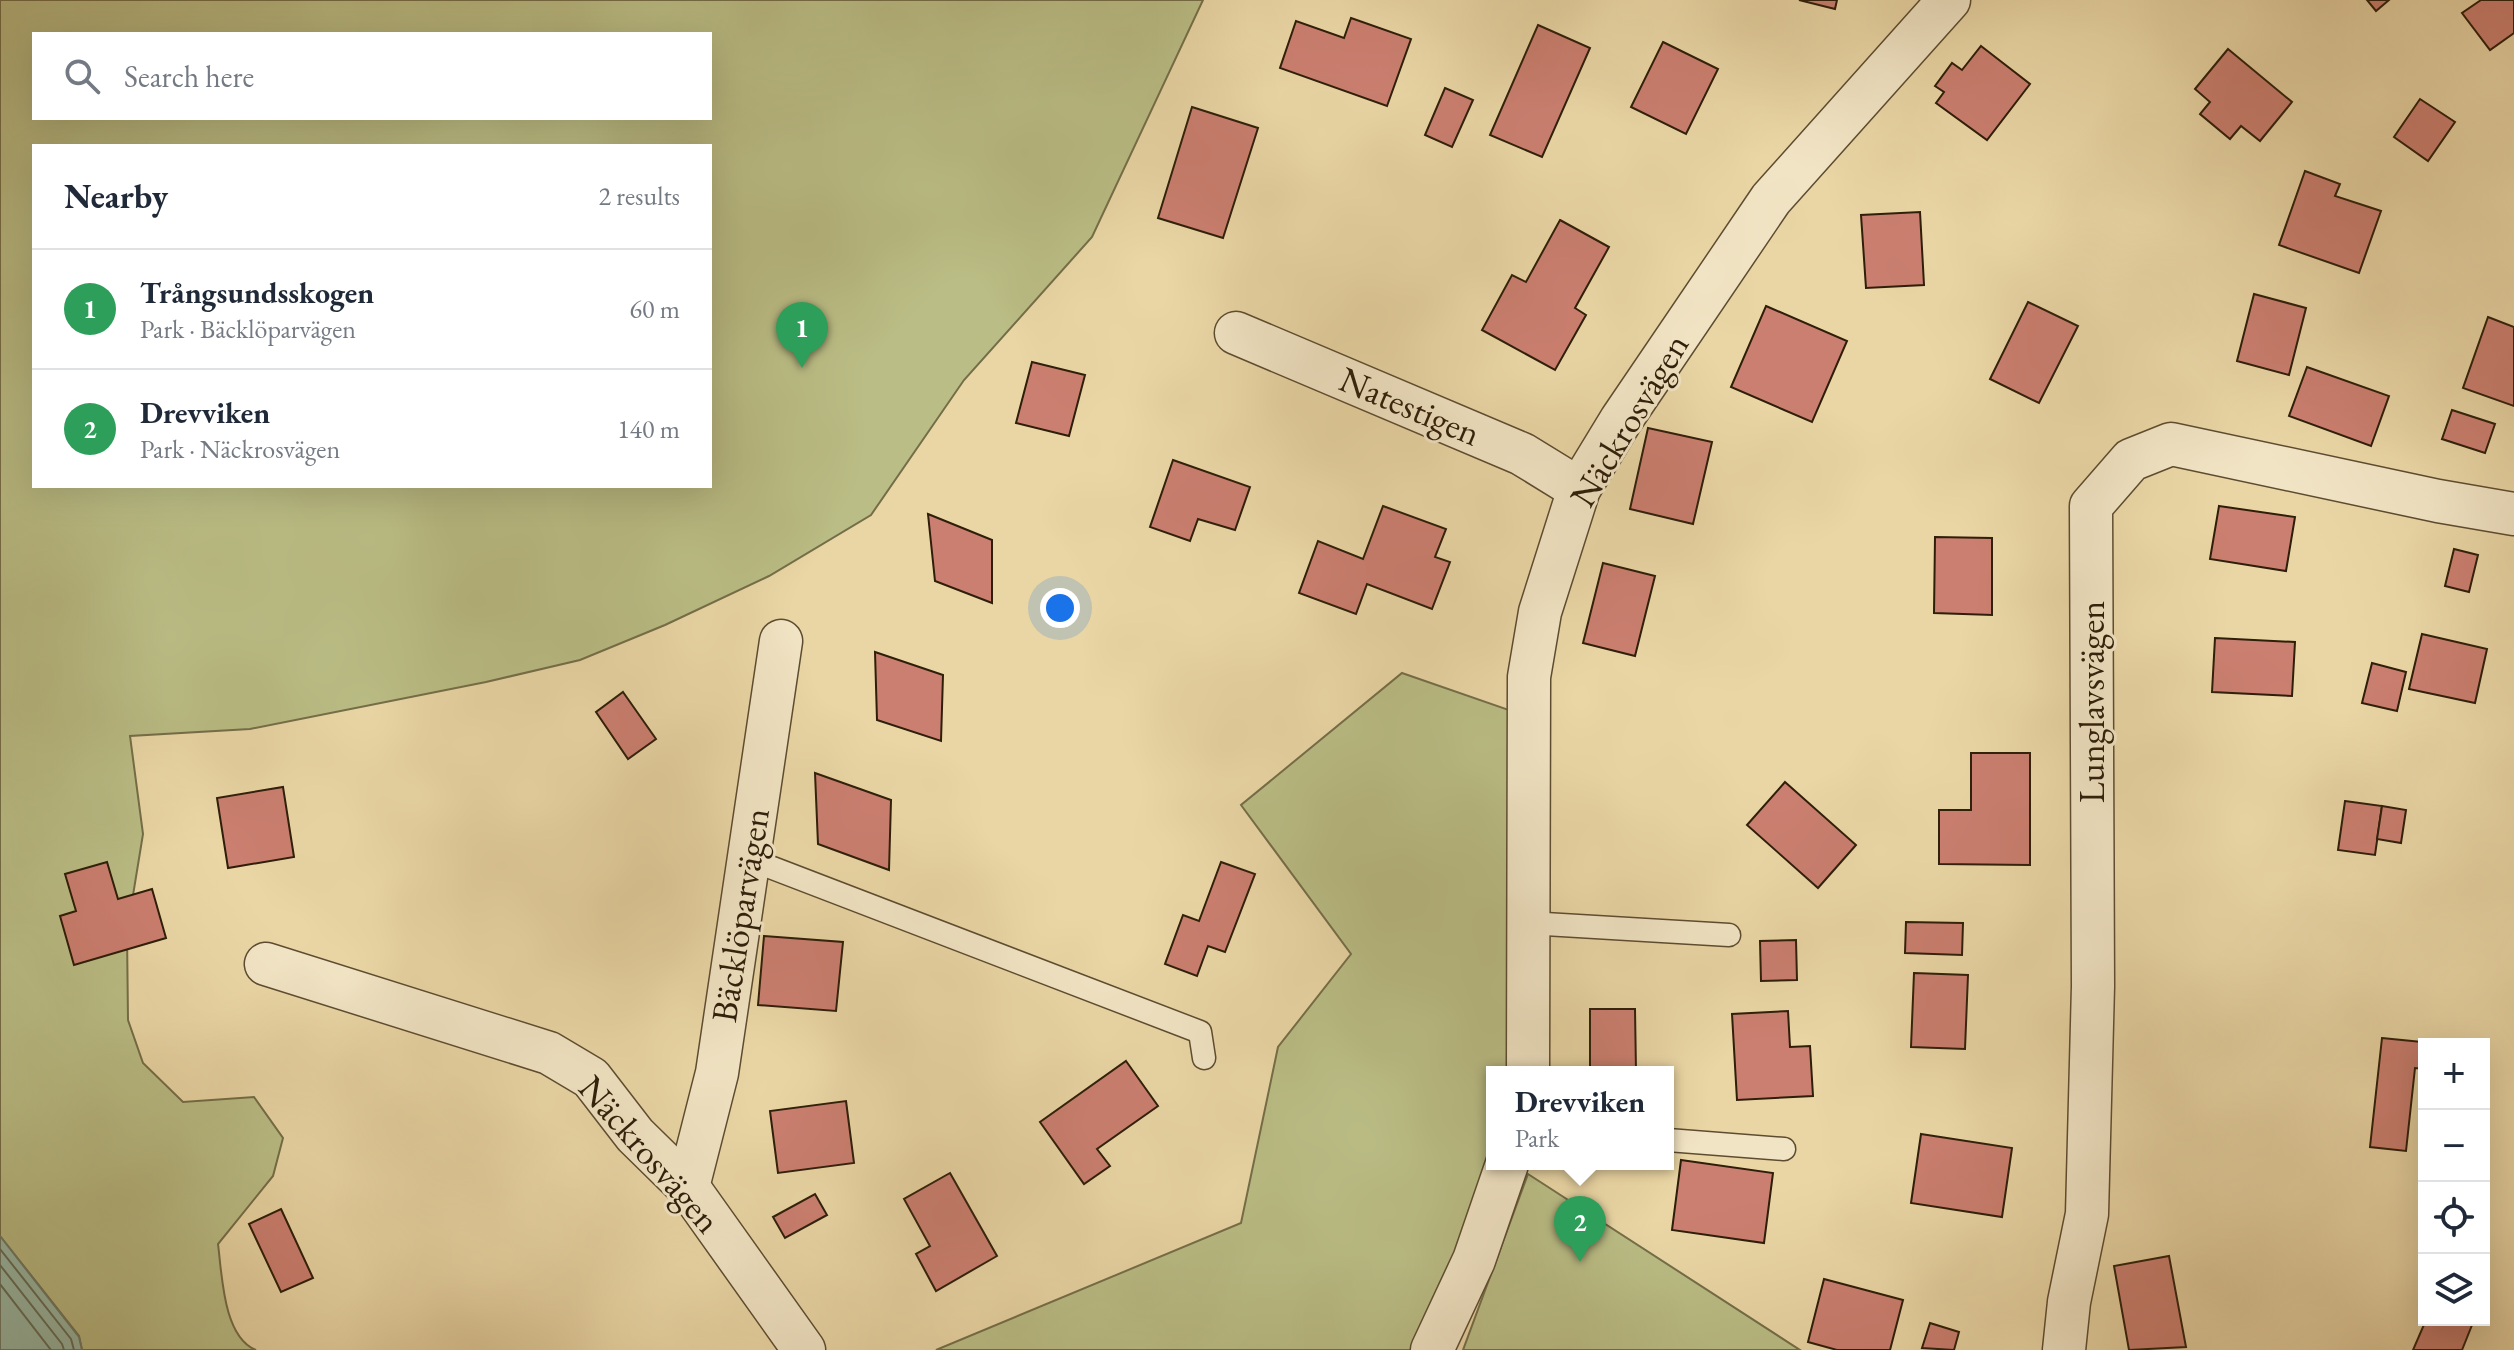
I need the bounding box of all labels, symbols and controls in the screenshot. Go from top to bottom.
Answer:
search box [32,32,712,120]
icon: search [60,54,104,98]
text: Search here [124,57,254,96]
text: Nearby [64,174,168,218]
text: 2 results [599,179,680,213]
text: Trångsundsskogen [140,273,374,312]
text: 1 [83,292,97,326]
text: 60 m [630,292,680,326]
pin: 1 [776,302,828,368]
text: Park · Bäcklöparvägen [140,312,356,346]
street label: Näckrosvägen [1559,325,1699,515]
street label: Natestigen [1332,355,1488,457]
text: Drevviken [140,393,270,432]
text: 2 [83,412,97,446]
text: 140 m [617,412,680,446]
text: Park · Näckrosvägen [140,432,340,466]
your location [1040,588,1080,628]
street label: Lunglavsvägen [2068,601,2115,803]
street label: Bäcklöparvägen [700,805,780,1025]
map controls [2418,1038,2490,1326]
button: + [2418,1038,2490,1110]
street label: Näckrosvägen [569,1065,731,1243]
popup [1486,1066,1674,1170]
text: Drevviken [1515,1082,1645,1121]
button: − [2418,1110,2490,1182]
text: Park [1515,1121,1559,1155]
button: locate [2418,1182,2490,1254]
pin: 2 [1554,1196,1606,1262]
button: layers [2418,1254,2490,1326]

